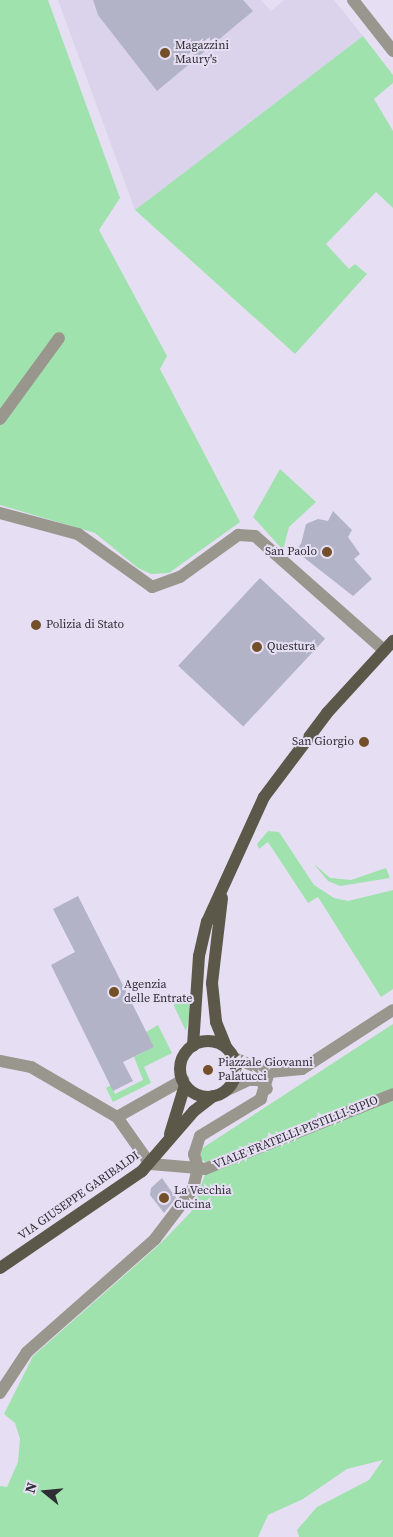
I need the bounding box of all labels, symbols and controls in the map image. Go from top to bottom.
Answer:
place label: Magazzini Maury's [175,39,229,67]
marker: Magazzini Maury's [159,47,171,59]
place label: San Paolo [265,545,317,559]
marker: San Paolo [321,546,333,558]
place label: Polizia di Stato [46,618,124,632]
marker: Polizia di Stato [30,619,42,631]
place label: Questura [267,640,316,654]
marker: Questura [251,641,263,653]
place label: San Giorgio [292,735,354,749]
marker: San Giorgio [358,736,370,748]
place label: Agenzia delle Entrate [124,978,192,1006]
marker: Agenzia delle Entrate [108,986,120,998]
place label: Piazzale Giovanni Palatucci [218,1056,313,1084]
marker: Piazzale Giovanni Palatucci [202,1064,214,1076]
street label: VIALE FRATELLI PISTILLI-SIPIO [212,1093,380,1173]
street label: VIA GIUSEPPE GARIBALDI [16,1149,142,1243]
place label: La Vecchia Cucina [174,1184,232,1212]
marker: La Vecchia Cucina [158,1192,170,1204]
north arrow [20,1467,70,1517]
text: N [20,1480,42,1495]

